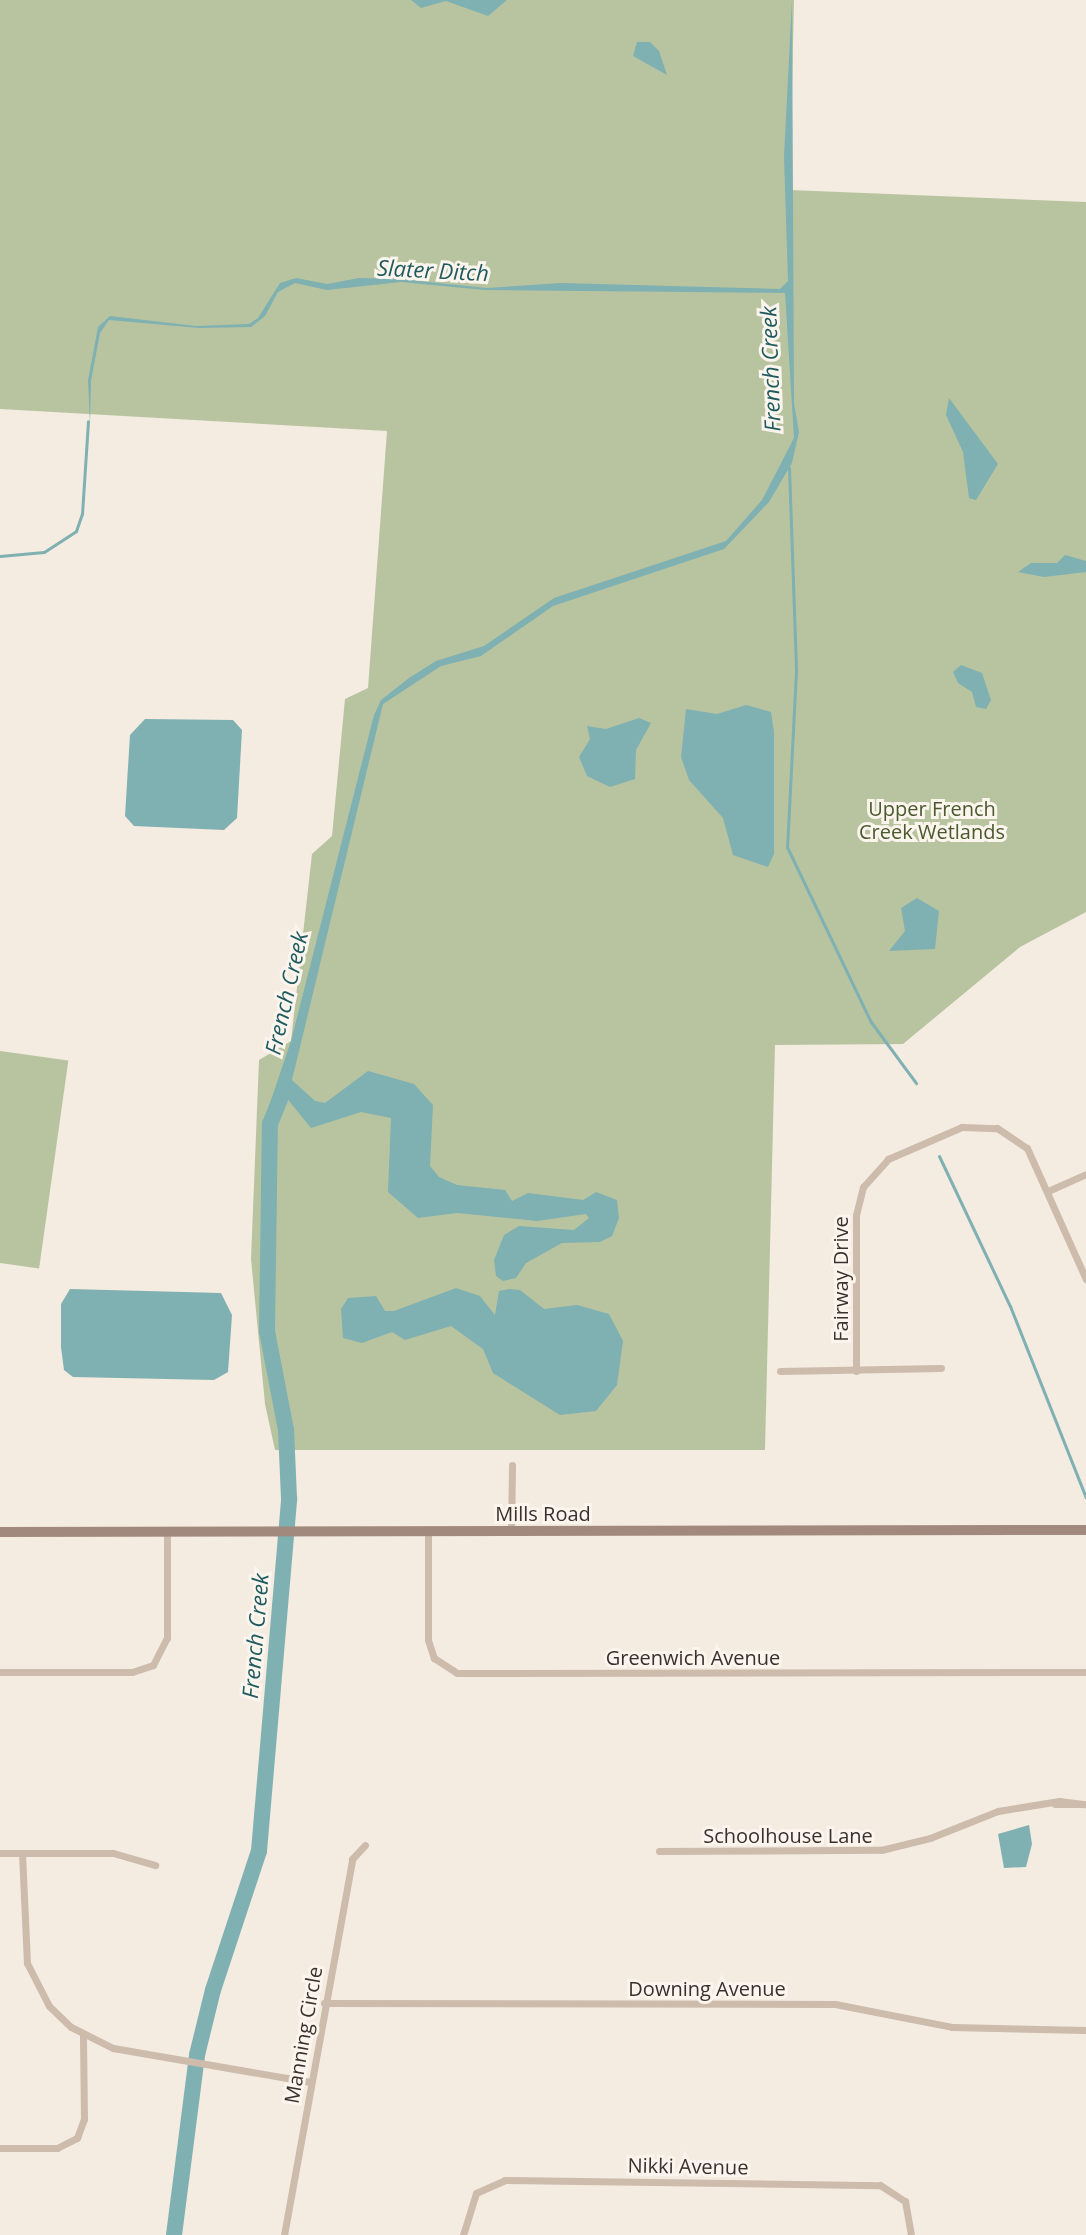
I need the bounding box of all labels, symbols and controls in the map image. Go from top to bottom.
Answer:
water label: Slater Ditch [376,254,490,286]
water label: French Creek [755,306,785,432]
park label: Upper French Creek Wetlands [859,796,1005,843]
water label: French Creek [259,929,313,1057]
street label: Fairway Drive [828,1216,852,1342]
street label: Mills Road [495,1501,591,1525]
water label: French Creek [236,1572,274,1700]
street label: Greenwich Avenue [606,1645,780,1669]
street label: Schoolhouse Lane [703,1823,873,1847]
street label: Manning Circle [279,1965,327,2105]
street label: Downing Avenue [628,1976,786,2000]
street label: Nikki Avenue [627,2153,749,2179]

